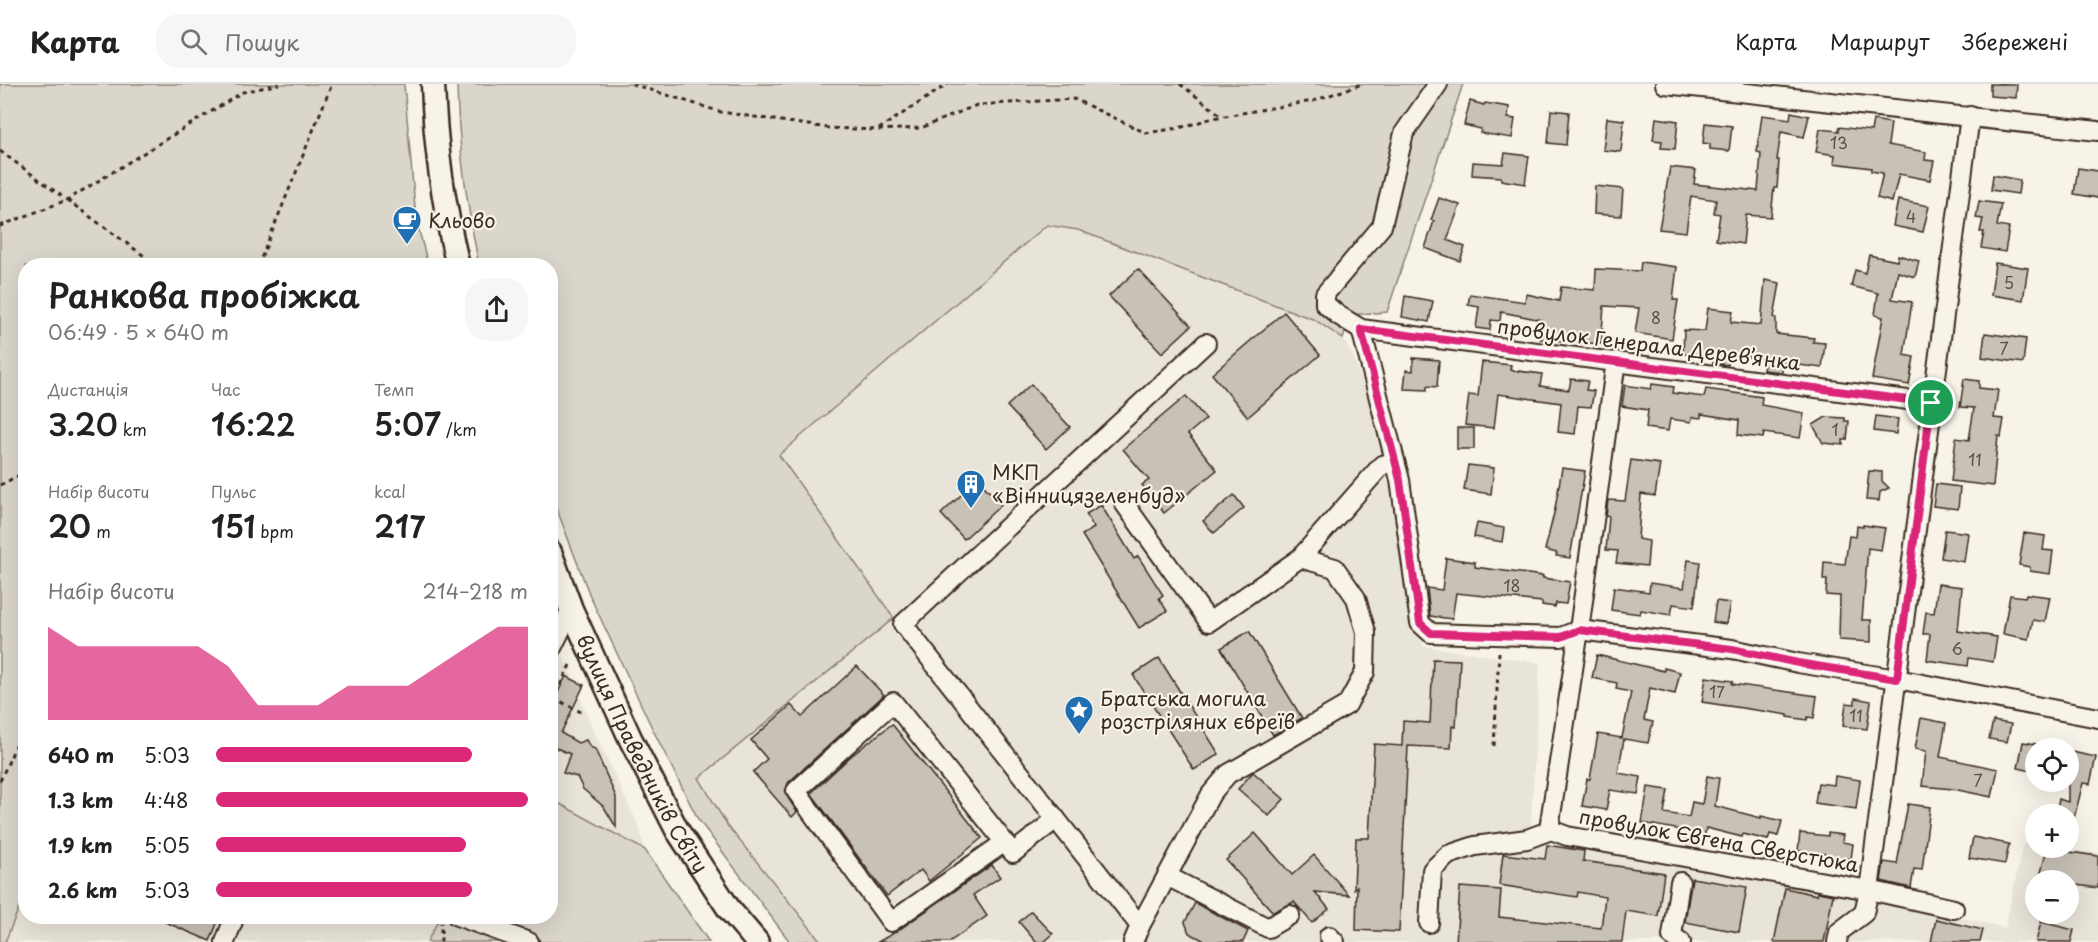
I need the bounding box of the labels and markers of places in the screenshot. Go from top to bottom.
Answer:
cafe icon: Кльово [391,204,423,246]
place label: Кльово [428,205,496,235]
pin [1905,377,1956,428]
place label: МКП «Вінницязеленбуд» [992,457,1185,510]
building icon: МКП «Вінницязеленбуд» [955,468,987,510]
place label: Братська могила розстріляних євреїв [1100,683,1295,736]
place icon: Братська могила розстріляних євреїв [1063,694,1095,736]

